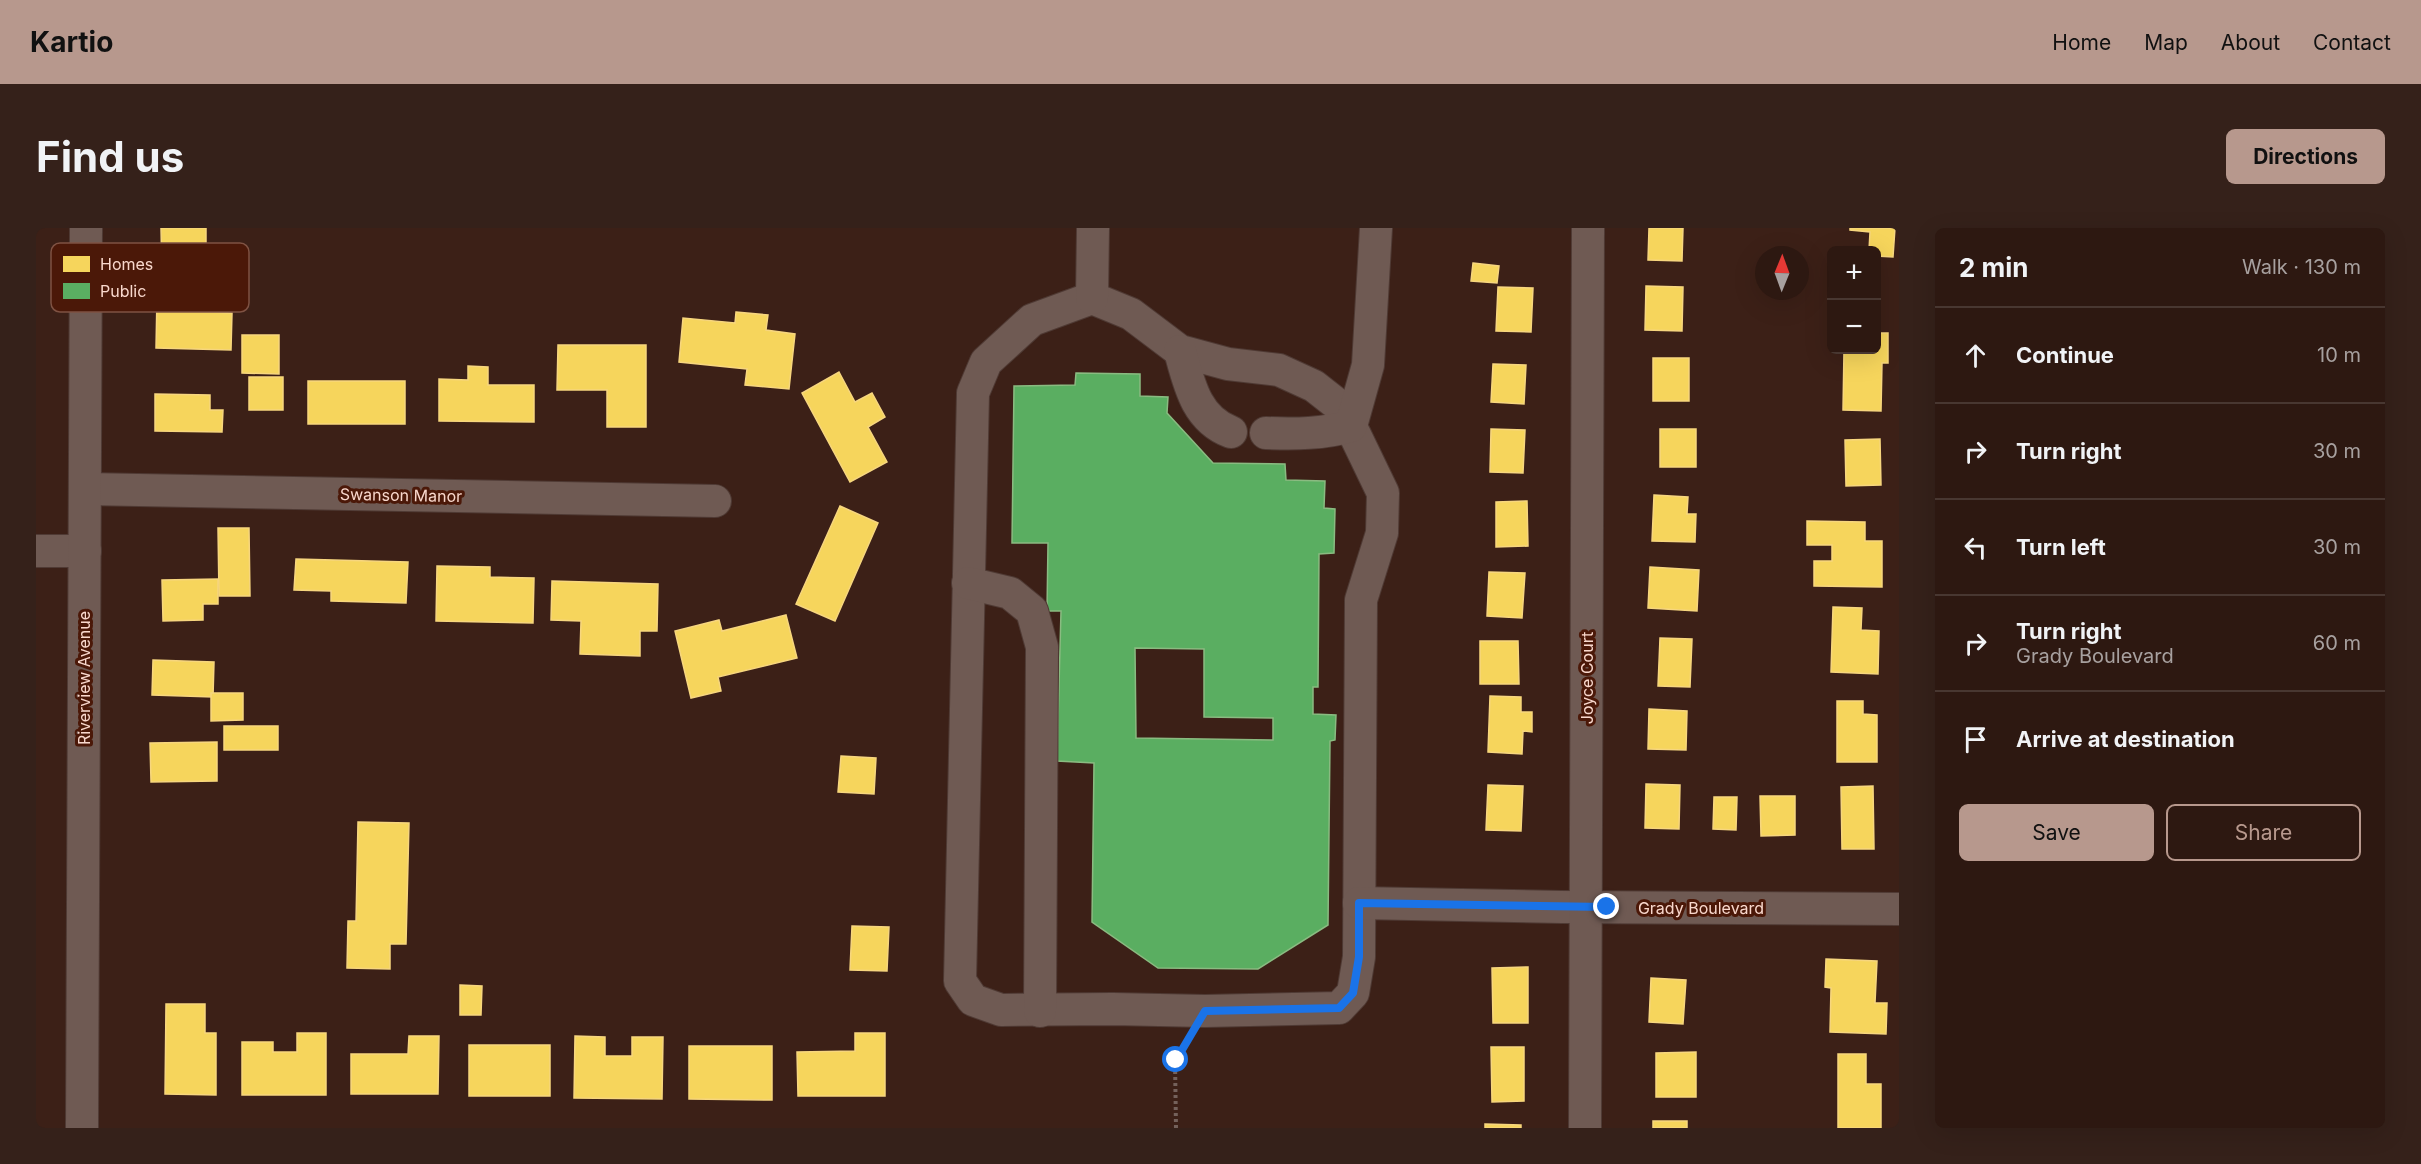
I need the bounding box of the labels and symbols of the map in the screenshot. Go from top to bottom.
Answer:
legend [51,243,249,312]
north arrow [1755,246,1809,300]
text: Homes [100,254,153,274]
text: Public [100,281,146,301]
street label: Swanson Manor [340,484,462,506]
street label: Riverview Avenue [74,611,94,745]
street label: Joyce Court [1577,632,1597,724]
route end [1593,893,1619,919]
street label: Grady Boulevard [1638,898,1764,918]
route start [1162,1046,1188,1072]

